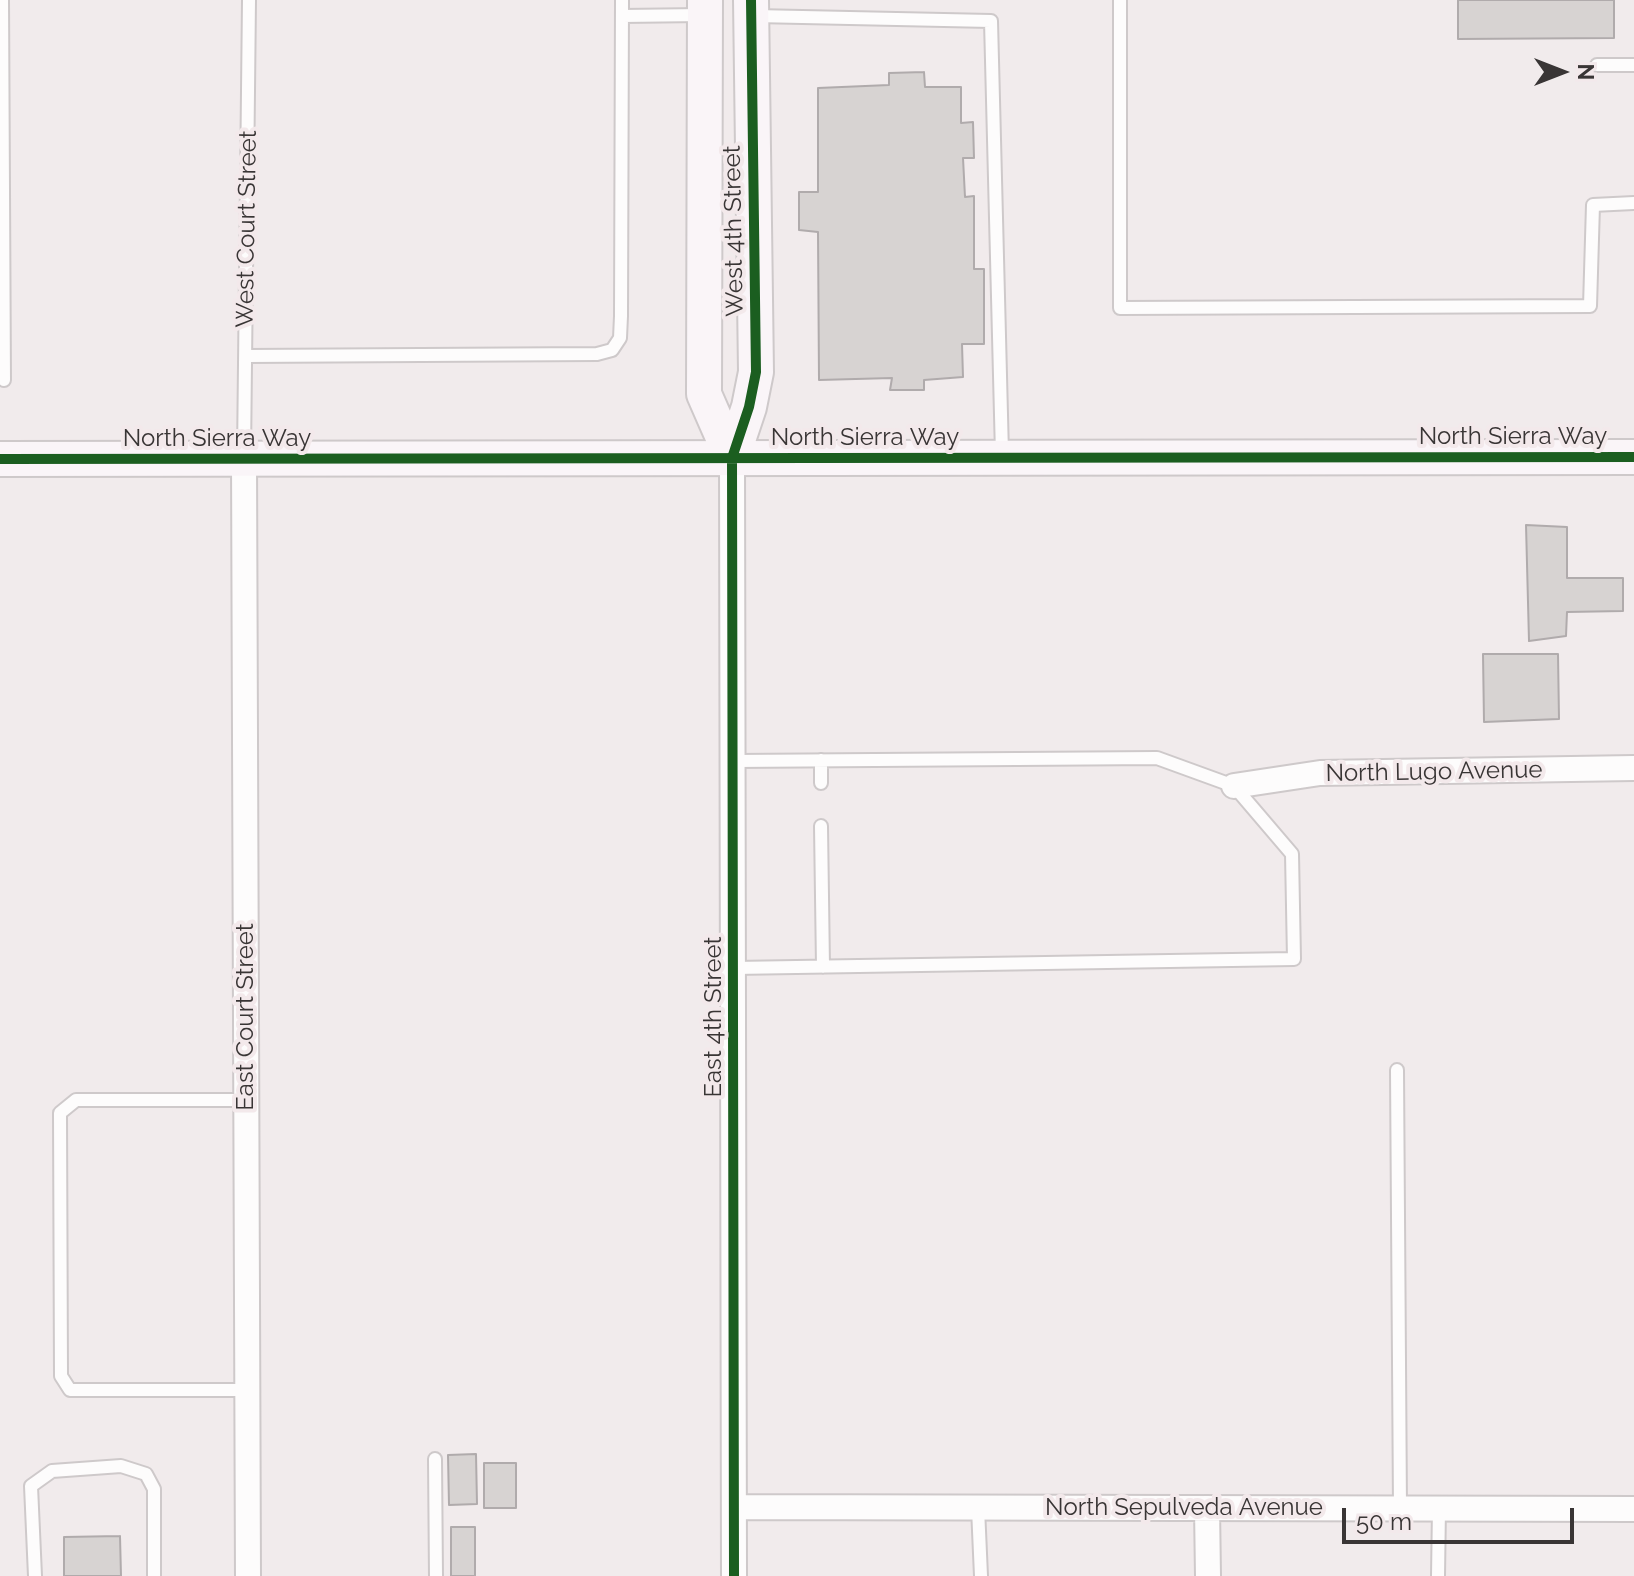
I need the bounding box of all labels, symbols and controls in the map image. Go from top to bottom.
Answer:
north arrow [1522,32,1602,112]
text: N [1573,64,1599,80]
street label: West Court Street [231,130,263,328]
street label: West 4th Street [718,145,750,317]
street label: North Sierra Way [1419,423,1607,451]
street label: North Sierra Way [771,424,959,452]
street label: North Sierra Way [123,425,311,453]
street label: North Lugo Avenue [1325,756,1543,788]
street label: East Court Street [232,923,260,1111]
street label: East 4th Street [700,936,728,1098]
scale bar [1346,1492,1578,1542]
street label: North Sepulveda Avenue [1045,1494,1323,1522]
text: 50 m [1356,1507,1412,1536]

